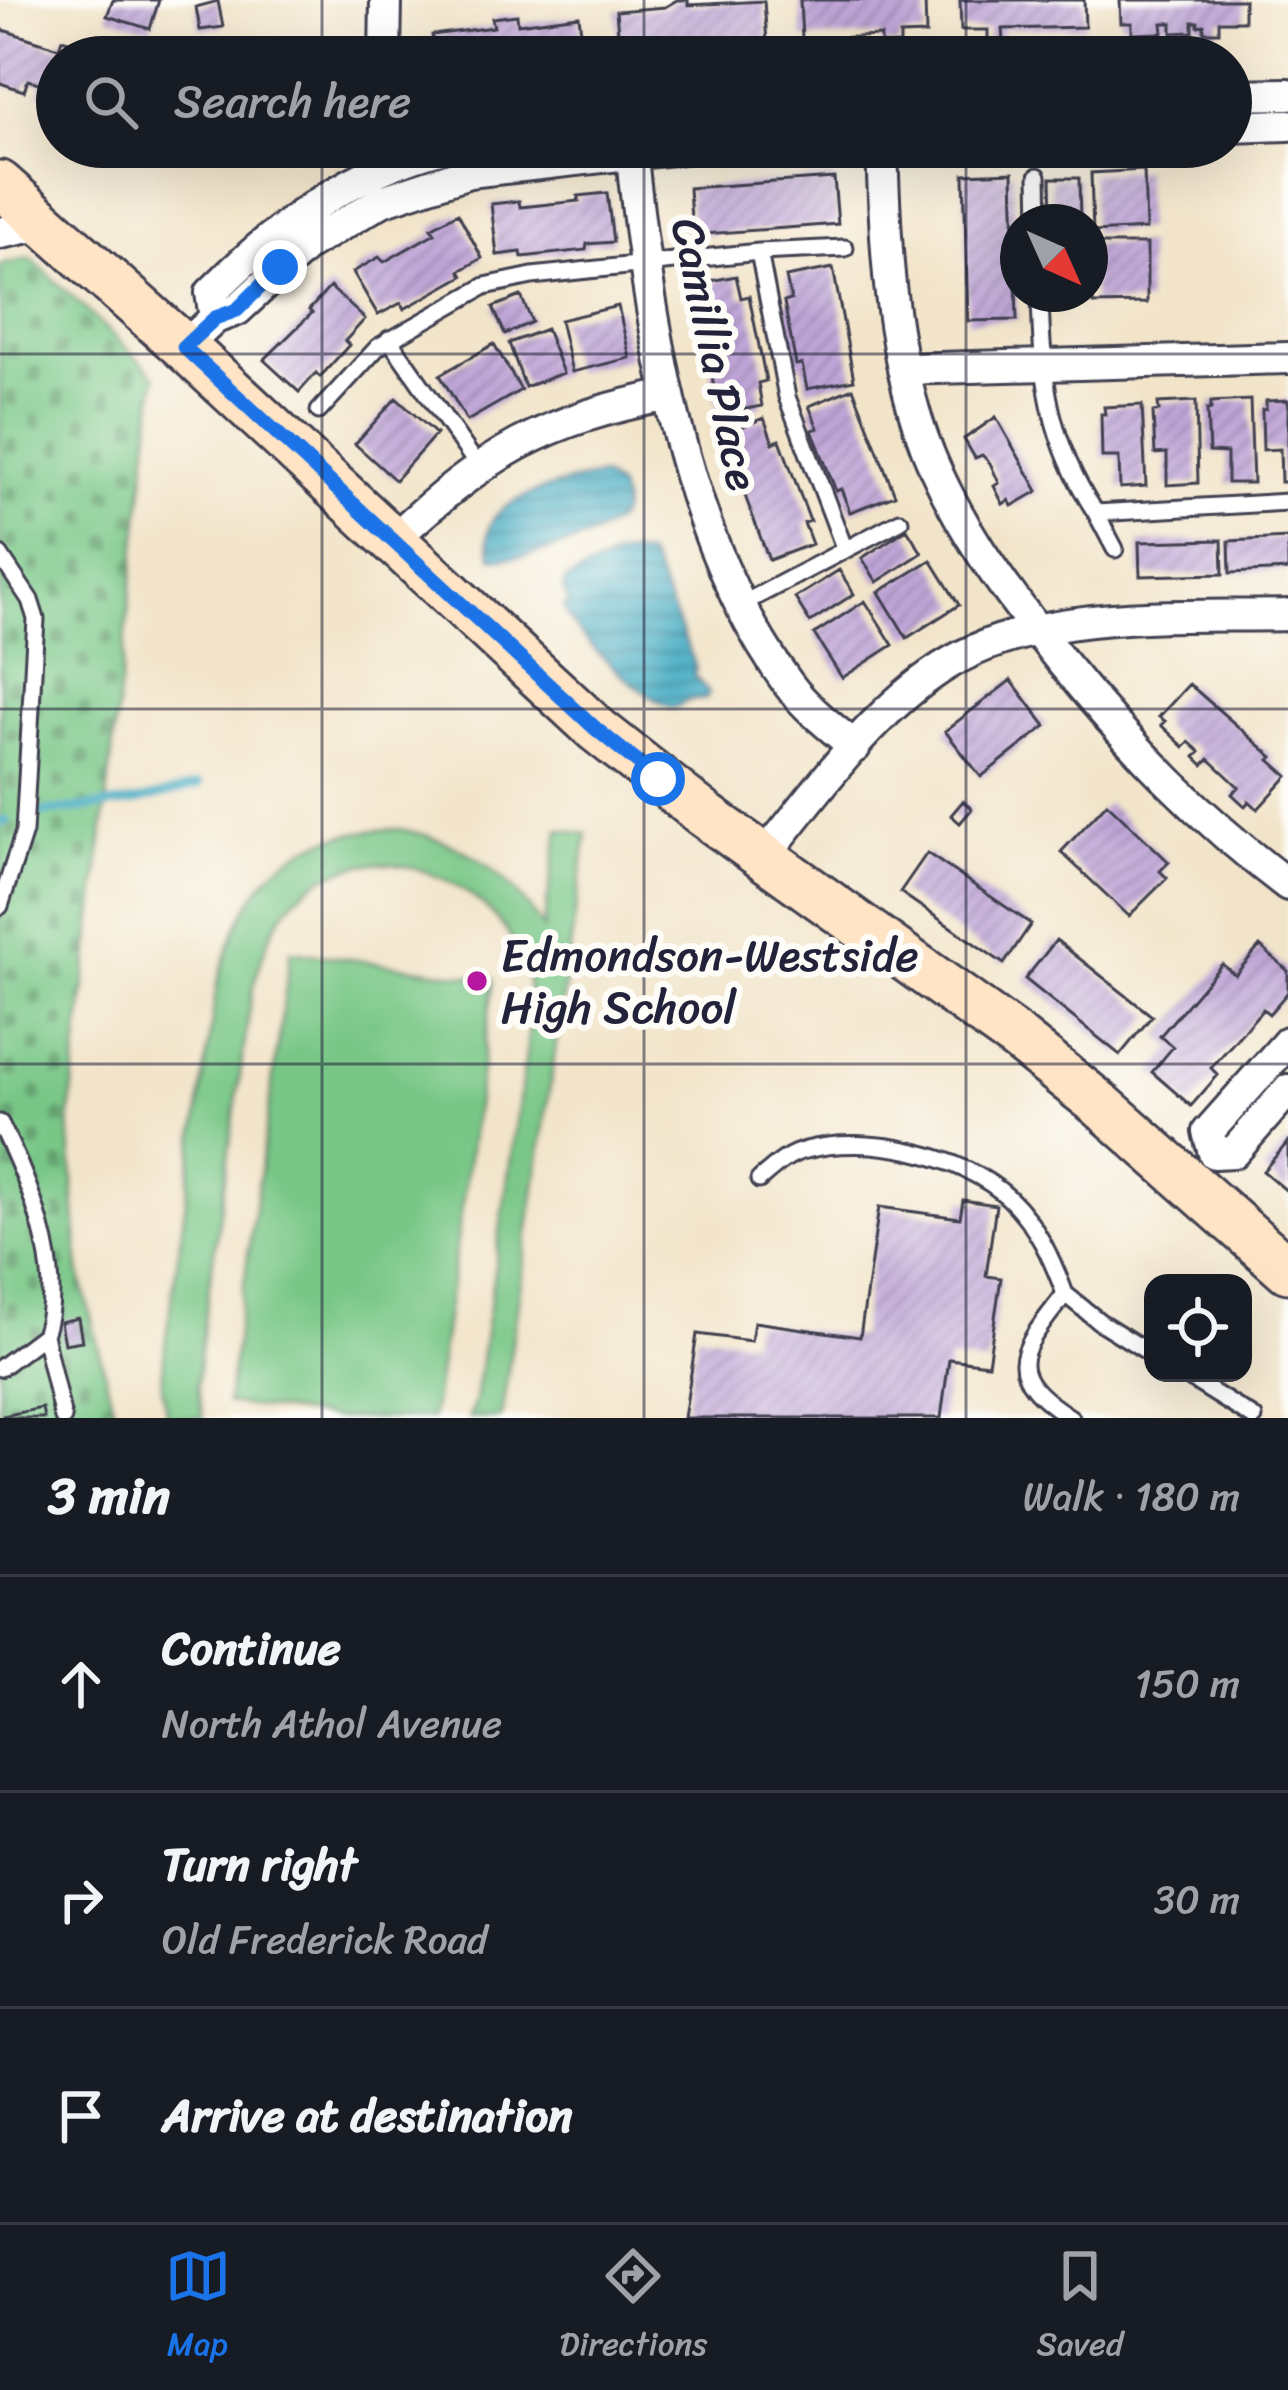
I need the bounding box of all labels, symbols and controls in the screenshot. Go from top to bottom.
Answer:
search box [36,36,1252,168]
text: Search here [174,62,411,142]
icon: search [78,69,144,135]
north arrow [1000,204,1108,312]
street label: Camillia Place [647,210,783,498]
route end [253,240,307,294]
route start [631,752,685,806]
place label: Edmondson-Westside High School [501,916,919,1048]
marker: Edmondson-Westside High School [464,968,490,994]
map controls [1144,1274,1252,1382]
button: locate [1144,1274,1252,1382]
text: 3 min [48,1451,170,1541]
text: Walk · 180 m [1023,1462,1240,1531]
text: Continue [162,1609,341,1689]
text: 150 m [1135,1649,1240,1718]
icon: ahead [48,1651,114,1717]
text: North Athol Avenue [162,1689,502,1758]
text: Turn right [162,1825,357,1905]
text: 30 m [1154,1865,1240,1934]
icon: right [48,1867,114,1933]
text: Old Frederick Road [162,1905,488,1974]
text: Arrive at destination [162,2076,572,2156]
icon: arrive [48,2083,114,2149]
tab: Map [165,2243,231,2373]
tab: Directions [560,2243,707,2373]
tab: Saved [1036,2243,1123,2373]

